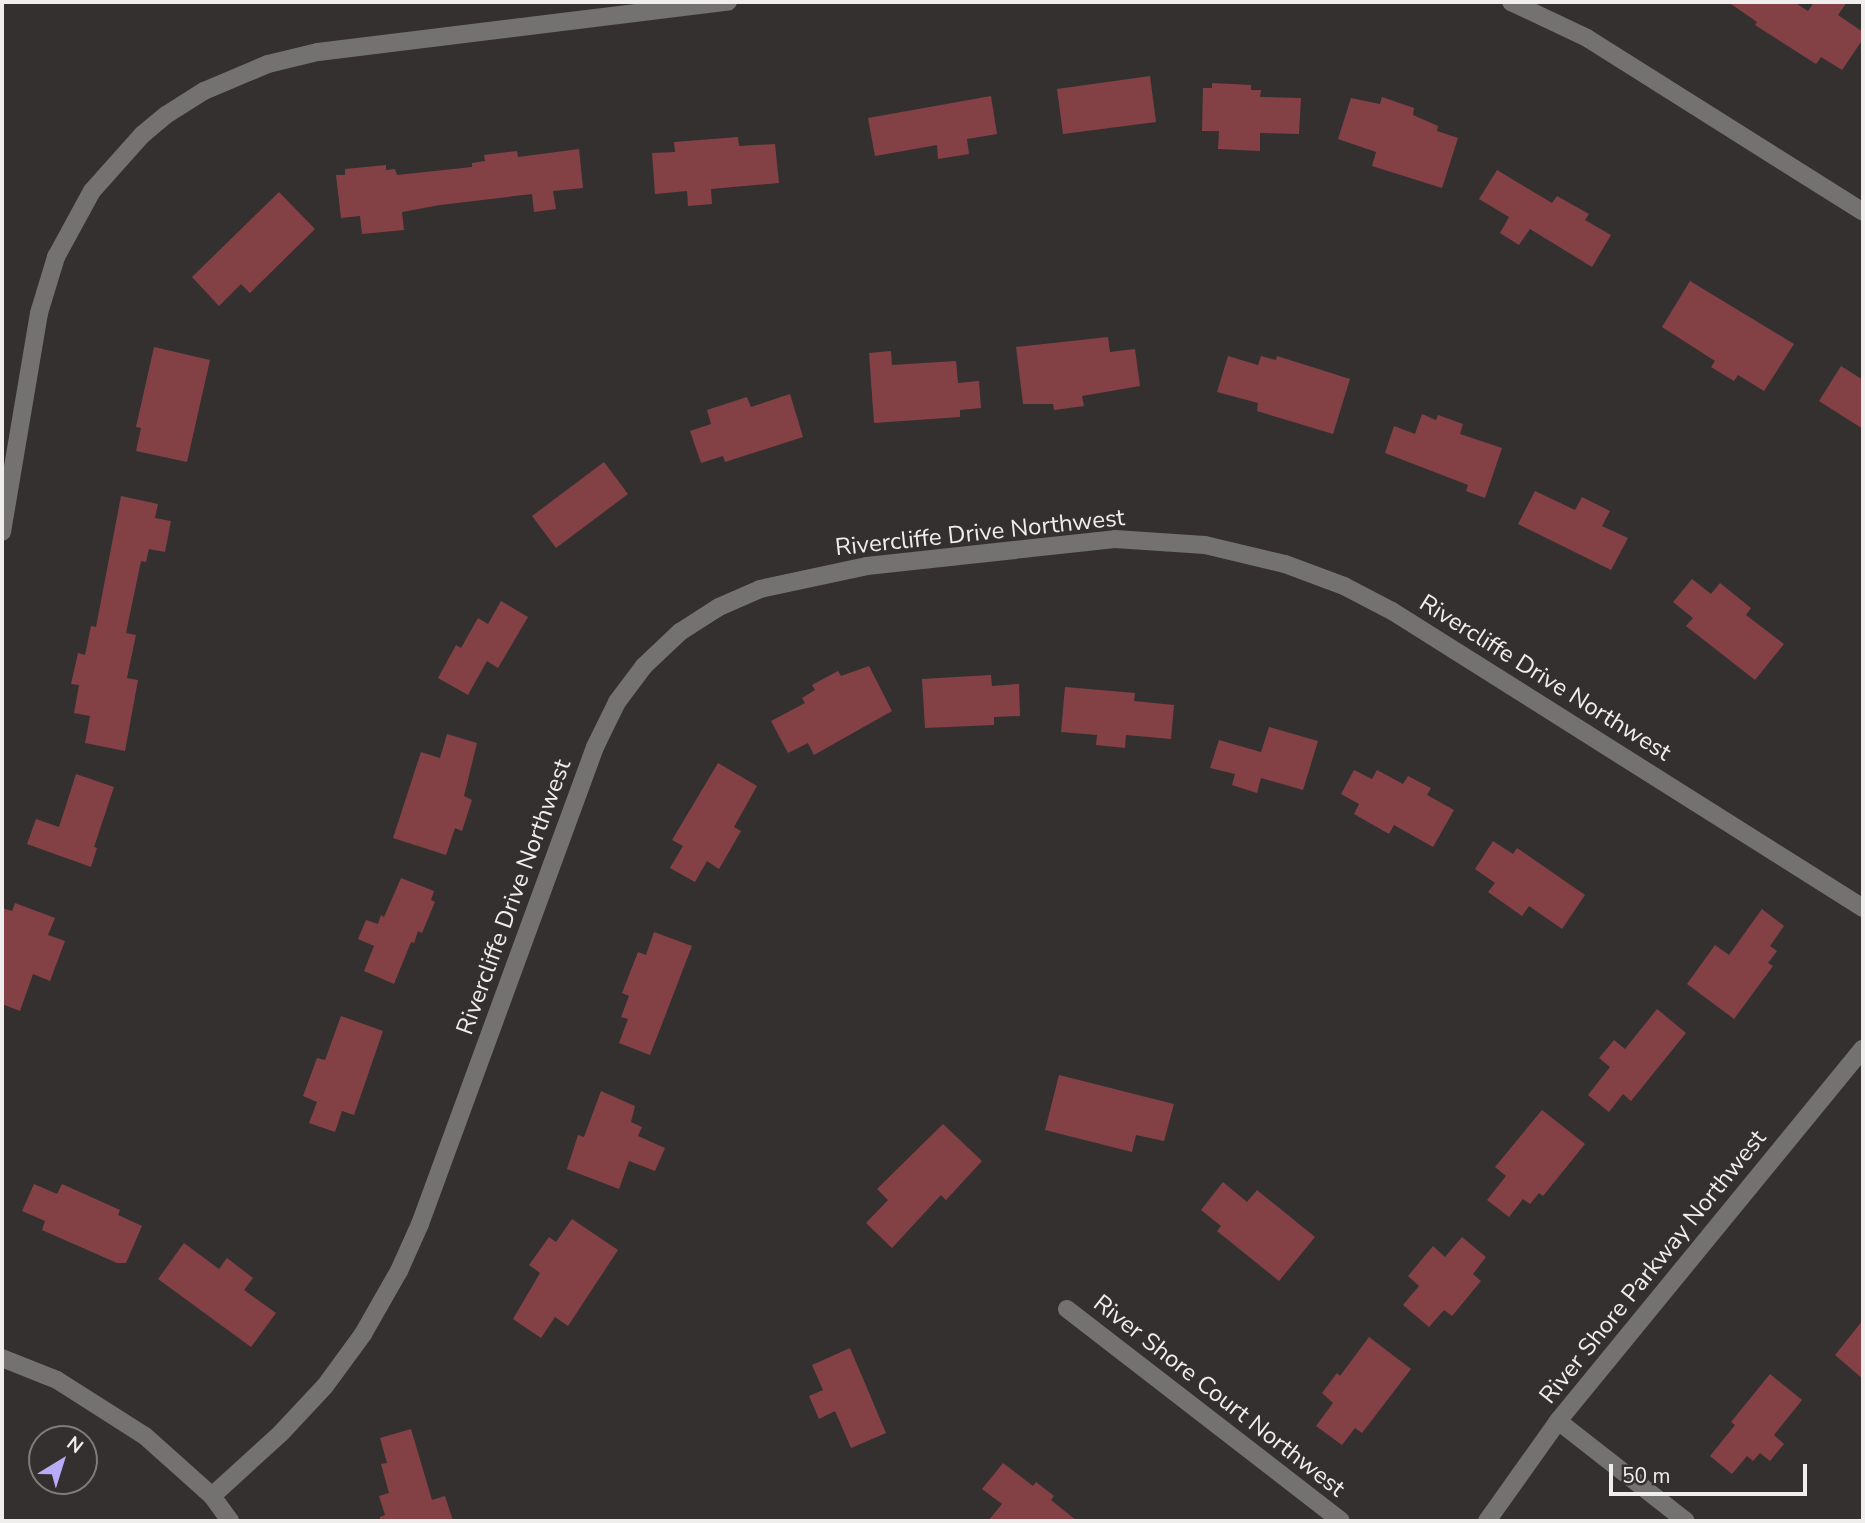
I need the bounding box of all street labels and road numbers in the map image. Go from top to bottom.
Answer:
street label: Rivercliffe Drive Northwest [834,503,1126,563]
street label: Rivercliffe Drive Northwest [1414,589,1676,767]
street label: Rivercliffe Drive Northwest [451,755,577,1039]
street label: River Shore Parkway Northwest [1534,1124,1772,1410]
street label: River Shore Court Northwest [1088,1289,1350,1503]

